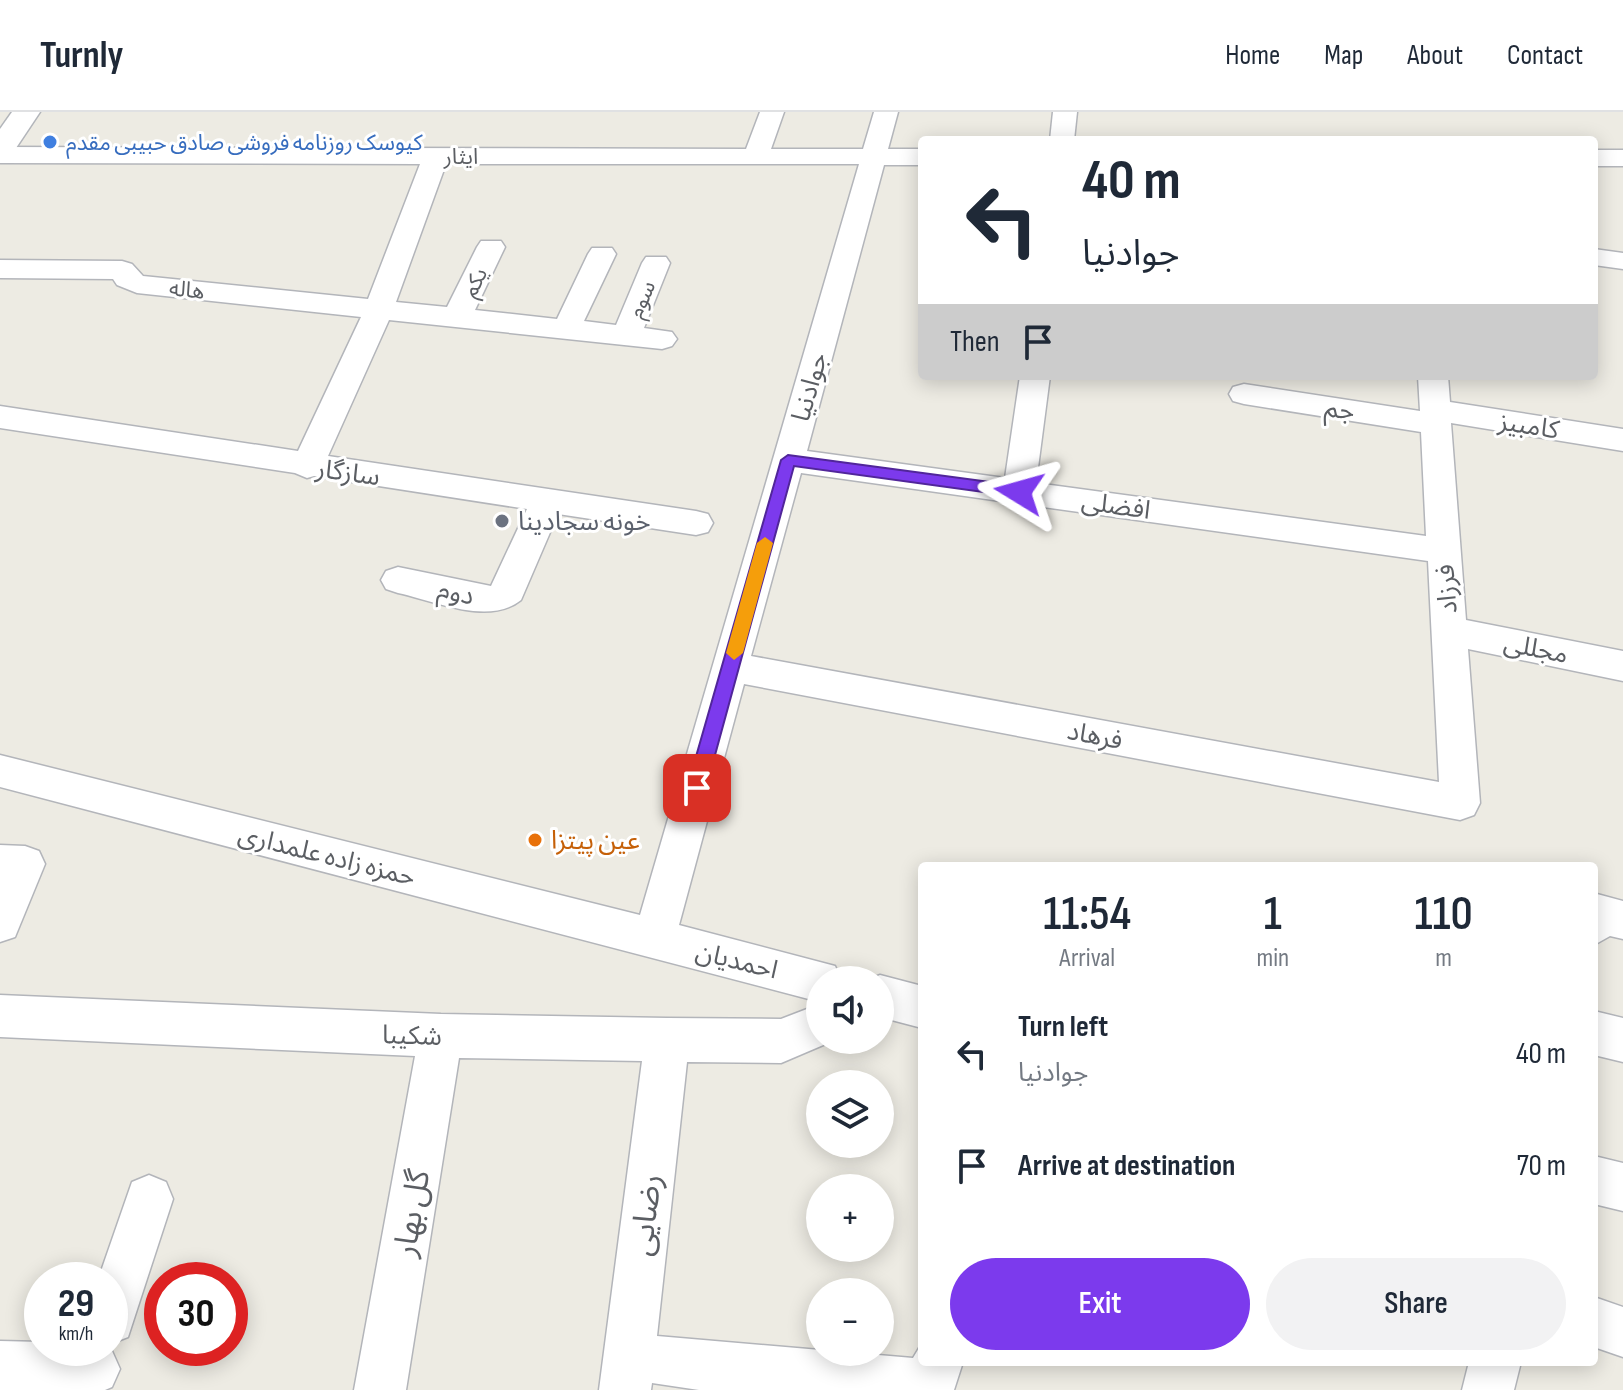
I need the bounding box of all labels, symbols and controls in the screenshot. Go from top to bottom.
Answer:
text: Turnly [40,33,123,78]
text: Home [1225,39,1280,72]
text: Map [1324,39,1363,72]
text: About [1407,39,1463,72]
text: Contact [1507,39,1583,72]
place label: کیوسک روزنامه فروشی صادق حبیبی مقدم [66,130,424,159]
marker: کیوسک روزنامه فروشی صادق حبیبی مقدم [41,133,59,151]
street label: ایثار [443,144,478,171]
text: 40 m [1082,148,1181,215]
icon: left [950,168,1054,272]
text: جوادنیا [1082,233,1180,276]
street label: یکم [457,263,496,303]
street label: هاله [168,275,206,306]
street label: سوم [622,277,664,323]
icon: arrive [1016,320,1060,364]
text: Then [950,324,1000,360]
street label: جوادنیا [786,349,835,426]
street label: جم [1322,393,1357,431]
street label: کامبیز [1495,406,1562,447]
position arrow [977,450,1061,534]
street label: سازگار [313,454,382,493]
street label: افضلی [1079,486,1152,527]
place label: خونه سجادینا [518,507,651,538]
marker: خونه سجادینا [493,512,511,530]
street label: فرزاد [1430,563,1465,615]
street label: دوم [434,574,477,616]
street label: مجللی [1501,628,1571,671]
street label: فرهاد [1064,716,1125,757]
pin [663,754,731,822]
icon: arrive [675,766,719,810]
street label: حمزه زاده علمداری [235,819,419,893]
place label: عین پیتزا [551,826,640,857]
marker: عین پیتزا [526,831,544,849]
text: 11:54 [1043,886,1131,943]
text: 1 [1264,886,1282,943]
text: 110 [1414,886,1473,943]
street label: احمدیان [692,936,781,987]
text: Arrival [1059,943,1115,974]
text: min [1256,943,1289,974]
text: m [1435,943,1452,974]
map controls [806,966,894,1366]
button: sound [806,966,894,1054]
text: Turn left [1018,1009,1108,1045]
street label: شکیبا [382,1020,442,1053]
icon: left [950,1032,994,1076]
text: 40 m [1516,1036,1566,1072]
text: جوادنیا [1018,1058,1088,1089]
button: layers [806,1070,894,1158]
icon: arrive [950,1144,994,1188]
text: Arrive at destination [1018,1148,1235,1184]
text: 70 m [1517,1148,1566,1184]
street label: گل بهار [385,1166,439,1261]
street label: رضایی [622,1172,671,1258]
button: + [806,1174,894,1262]
button: Exit [950,1258,1250,1350]
button: Share [1266,1258,1566,1350]
speed limit sign: 30 [144,1262,248,1366]
button: − [806,1278,894,1366]
text: 29 [58,1280,94,1328]
text: km/h [59,1322,93,1346]

